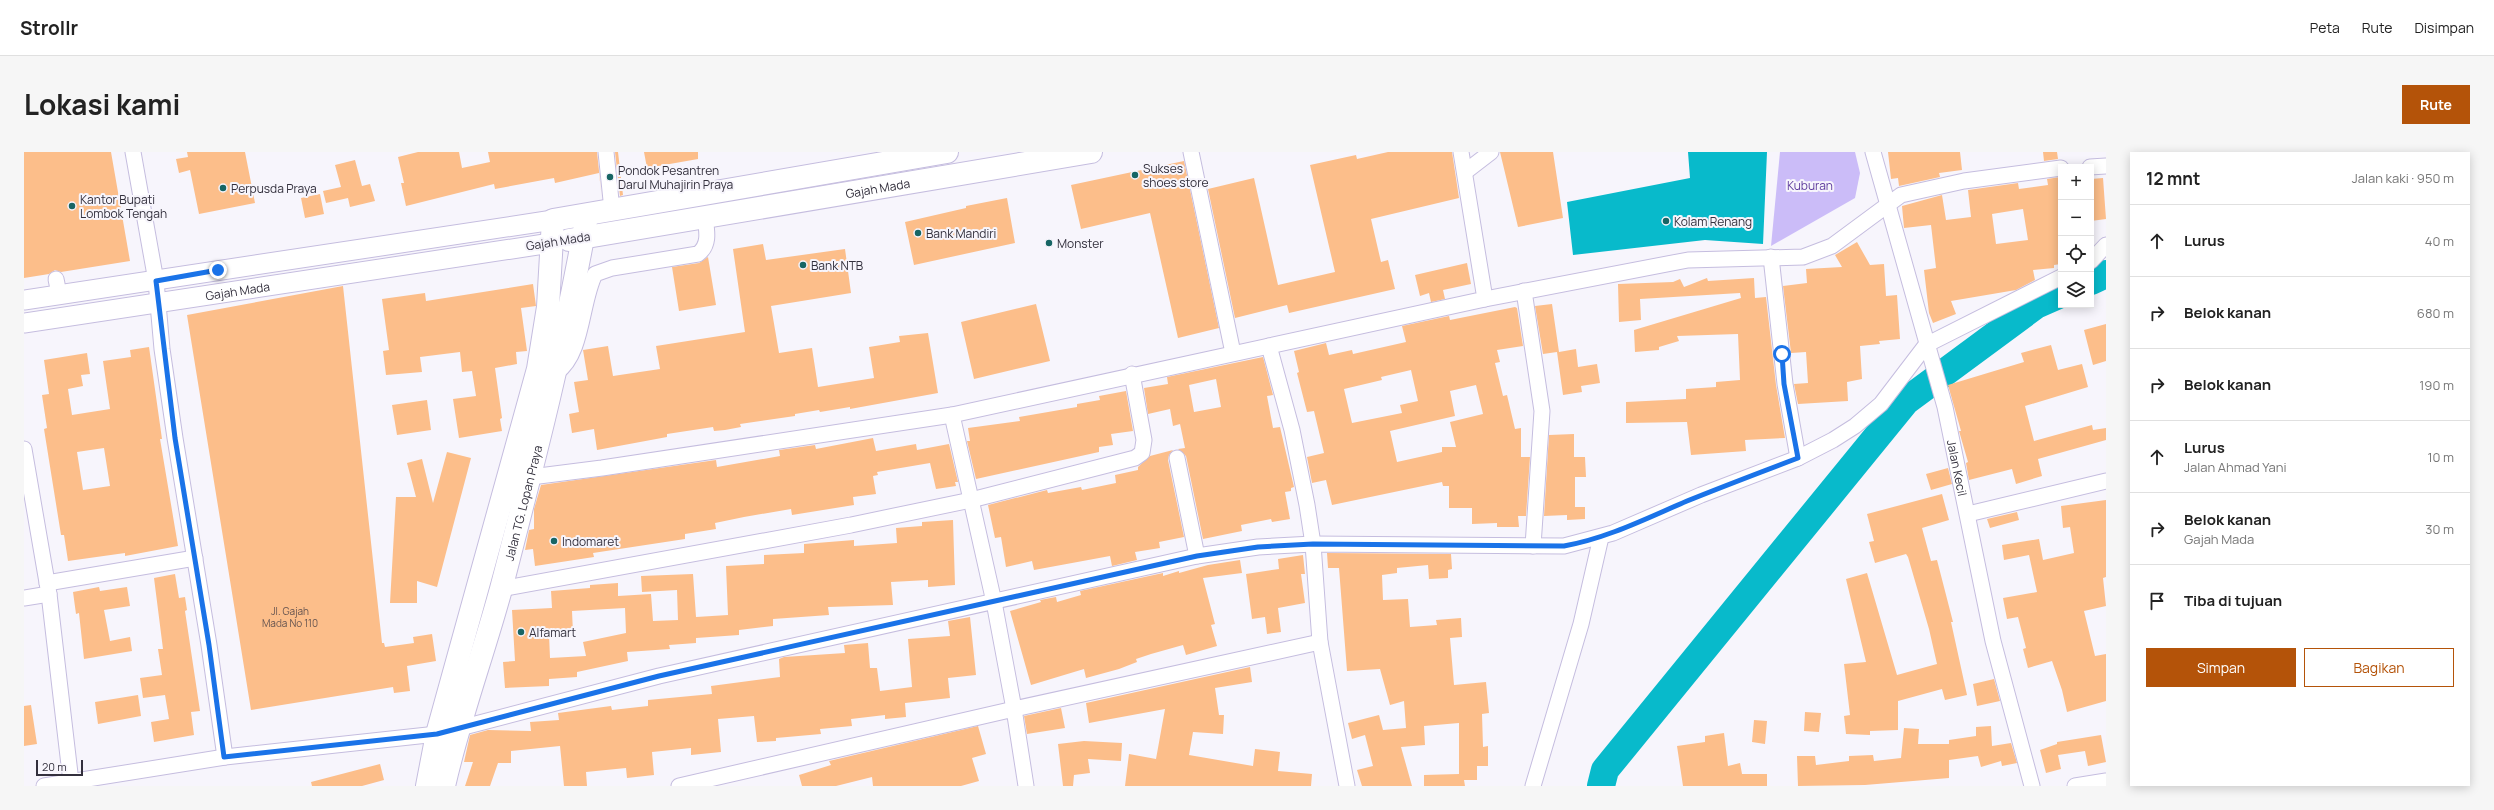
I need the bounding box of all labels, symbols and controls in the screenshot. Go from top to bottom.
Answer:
text: Strollr [20,15,78,41]
text: Peta [2310,18,2340,37]
text: Rute [2362,18,2392,37]
text: Disimpan [2414,18,2474,37]
text: Lokasi kami [24,85,180,123]
button: Rute [2402,85,2470,124]
place label: Sukses shoes store [1143,160,1208,191]
place label: Pondok Pesantren Darul Muhajirin Praya [618,162,733,193]
map controls [2058,164,2094,308]
button: + [2058,164,2094,200]
text: 12 mnt [2146,167,2200,190]
text: Jalan kaki · 950 m [2352,169,2454,187]
marker: Sukses shoes store [1130,170,1140,180]
marker: Pondok Pesantren Darul Muhajirin Praya [605,172,615,182]
street label: Gajah Mada [844,174,911,202]
park label: Kuburan [1787,177,1833,194]
place label: Perpusda Praya [231,180,317,197]
marker: Perpusda Praya [218,183,228,193]
place label: Kantor Bupati Lombok Tengah [80,191,167,222]
button: − [2058,200,2094,236]
marker: Kantor Bupati Lombok Tengah [67,201,77,211]
place label: Kolam Renang [1674,213,1752,230]
marker: Kolam Renang [1661,216,1671,226]
place label: Bank Mandiri [926,225,996,242]
street label: Gajah Mada [525,228,591,254]
marker: Bank Mandiri [913,228,923,238]
icon: ahead [2146,230,2168,252]
text: Lurus [2184,230,2225,251]
text: 40 m [2425,232,2454,250]
place label: Monster [1057,235,1104,252]
button: locate [2058,236,2094,272]
marker: Monster [1044,238,1054,248]
place label: Bank NTB [811,257,863,274]
marker: Bank NTB [798,260,808,270]
route end [209,261,227,279]
button: layers [2058,272,2094,308]
street label: Gajah Mada [204,277,271,304]
icon: right [2146,302,2168,324]
text: Belok kanan [2184,302,2271,323]
text: 680 m [2417,304,2454,322]
route start [1773,345,1791,363]
icon: right [2146,374,2168,396]
text: Belok kanan [2184,374,2271,395]
text: 190 m [2419,376,2454,394]
text: Lurus [2184,437,2225,458]
street label: Jalan Kecil [1943,438,1972,497]
street label: Jalan TG. Lopan Praya [500,443,546,563]
icon: ahead [2146,446,2168,468]
text: 10 m [2427,448,2454,466]
text: Jalan Ahmad Yani [2184,458,2287,476]
text: Belok kanan [2184,509,2271,530]
icon: right [2146,518,2168,540]
text: 30 m [2425,520,2454,538]
text: Gajah Mada [2184,530,2254,548]
place label: Indomaret [562,533,619,550]
marker: Indomaret [549,536,559,546]
icon: arrive [2146,590,2168,612]
text: Tiba di tujuan [2184,590,2282,611]
house number: Jl. Gajah Mada No 110 [262,604,318,630]
place label: Alfamart [529,624,576,641]
marker: Alfamart [516,627,526,637]
button: Simpan [2146,648,2296,687]
button: Bagikan [2304,648,2454,687]
scale bar [36,758,83,777]
text: 20 m [42,759,67,774]

